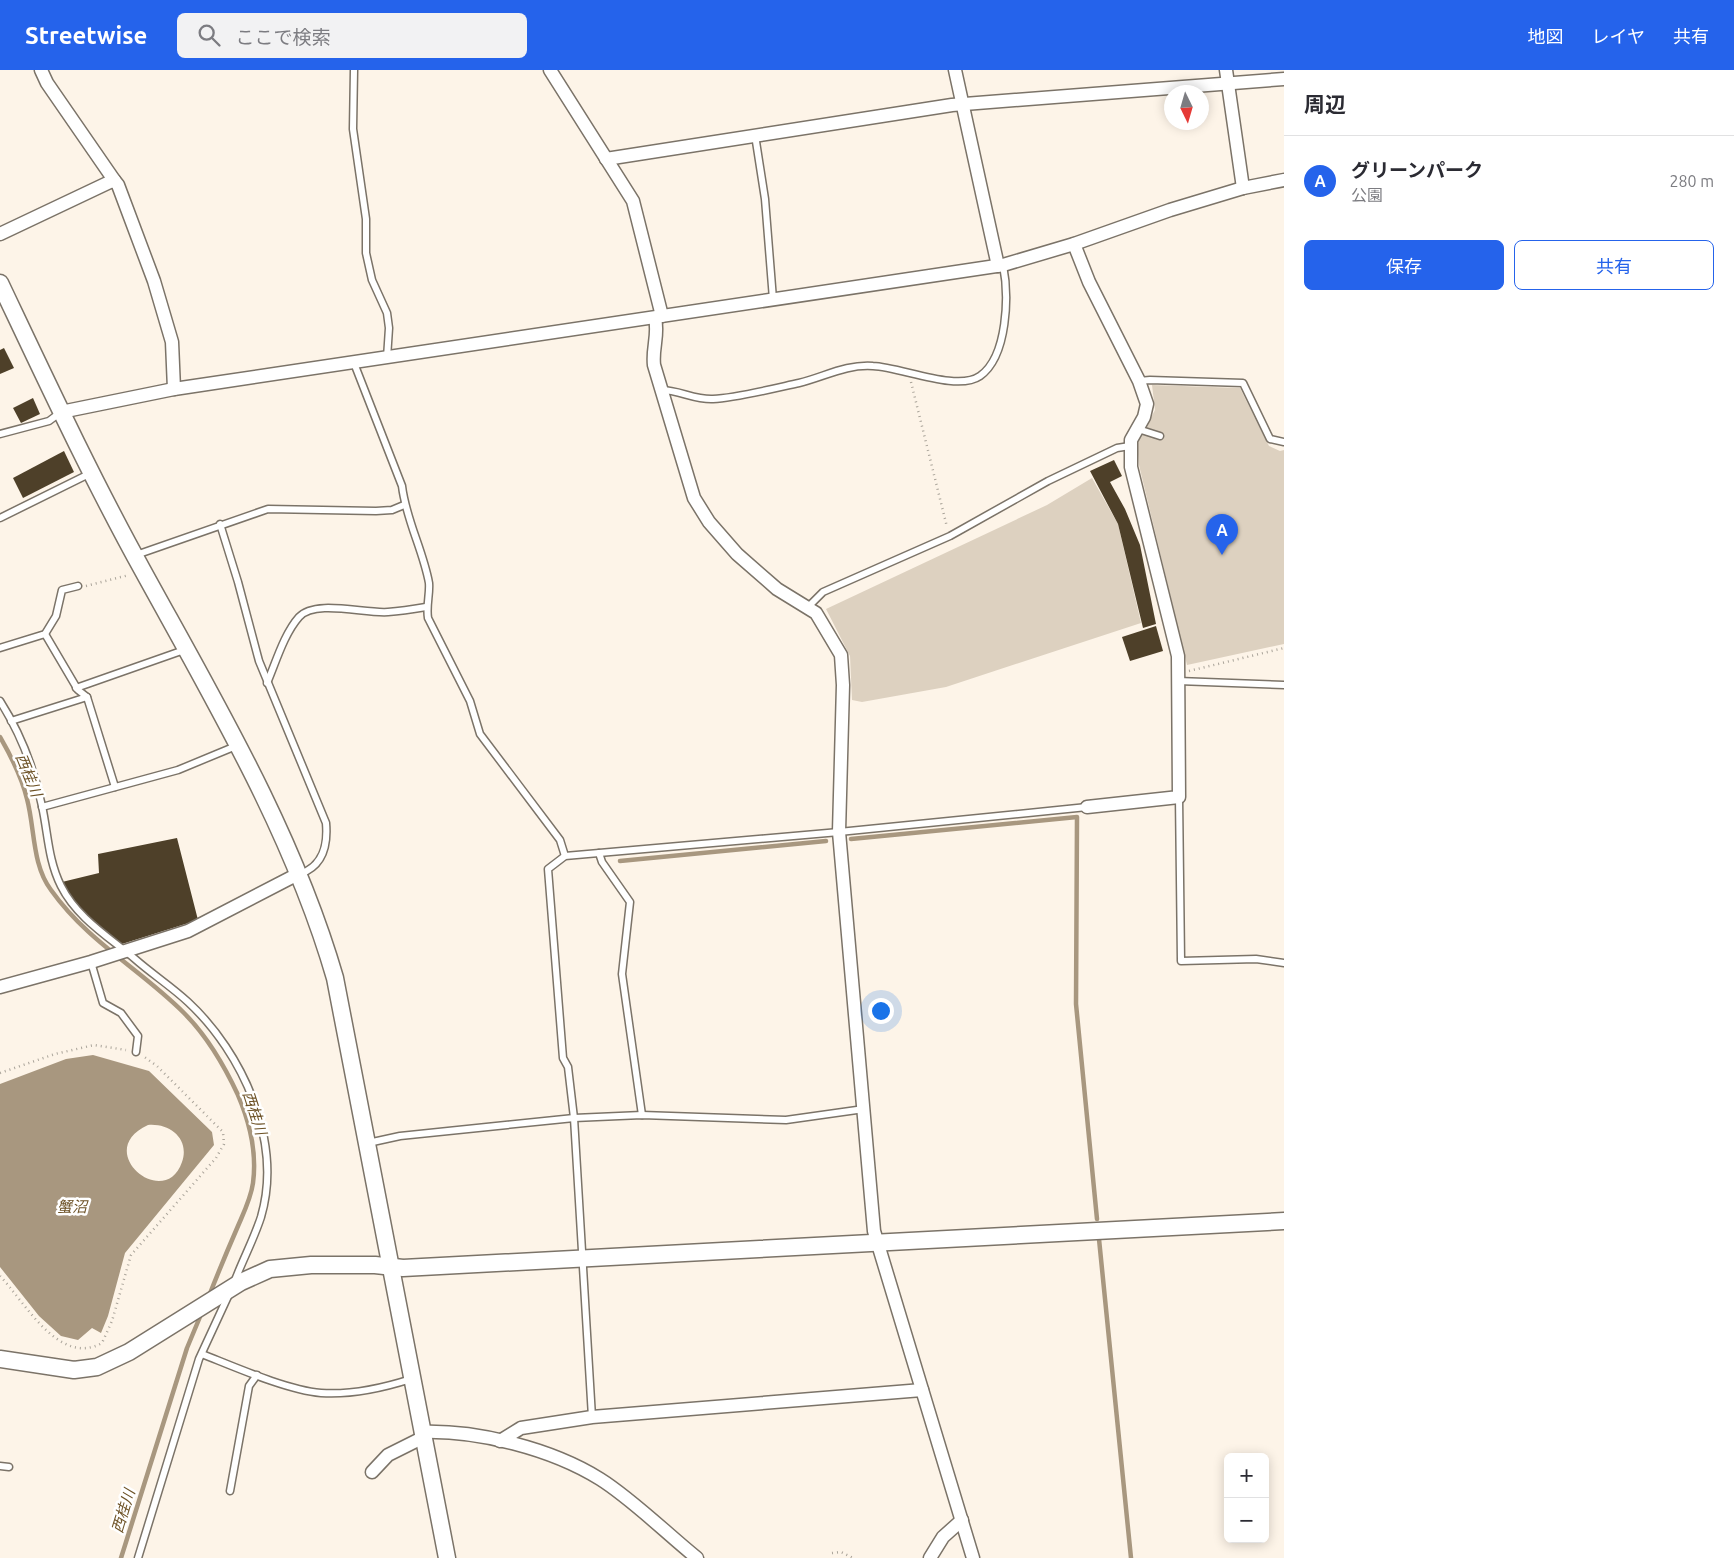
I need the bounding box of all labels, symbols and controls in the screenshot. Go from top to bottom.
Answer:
search box [177,13,527,58]
icon: search [195,21,223,49]
text: Streetwise [25,22,147,49]
text: ここで検索 [235,26,330,48]
text: 地図 [1528,26,1564,46]
text: レイヤ [1592,26,1645,46]
text: 共有 [1673,26,1709,46]
north arrow [1164,85,1209,130]
text: 周辺 [1304,92,1346,116]
text: グリーンパーク [1351,159,1483,181]
text: A [1314,172,1326,190]
text: 280 m [1669,172,1714,190]
text: 公園 [1351,186,1383,204]
button: 保存 [1304,240,1504,290]
button: 共有 [1514,240,1714,290]
pin: A [1206,514,1238,555]
water label: 西桂川 [13,751,46,801]
your location [868,998,894,1024]
water label: 西桂川 [240,1089,271,1139]
water label: 蟹沼 [57,1198,89,1215]
map controls [1224,1453,1269,1543]
button: + [1224,1453,1269,1498]
water label: 西桂川 [108,1485,138,1535]
button: − [1224,1498,1269,1543]

